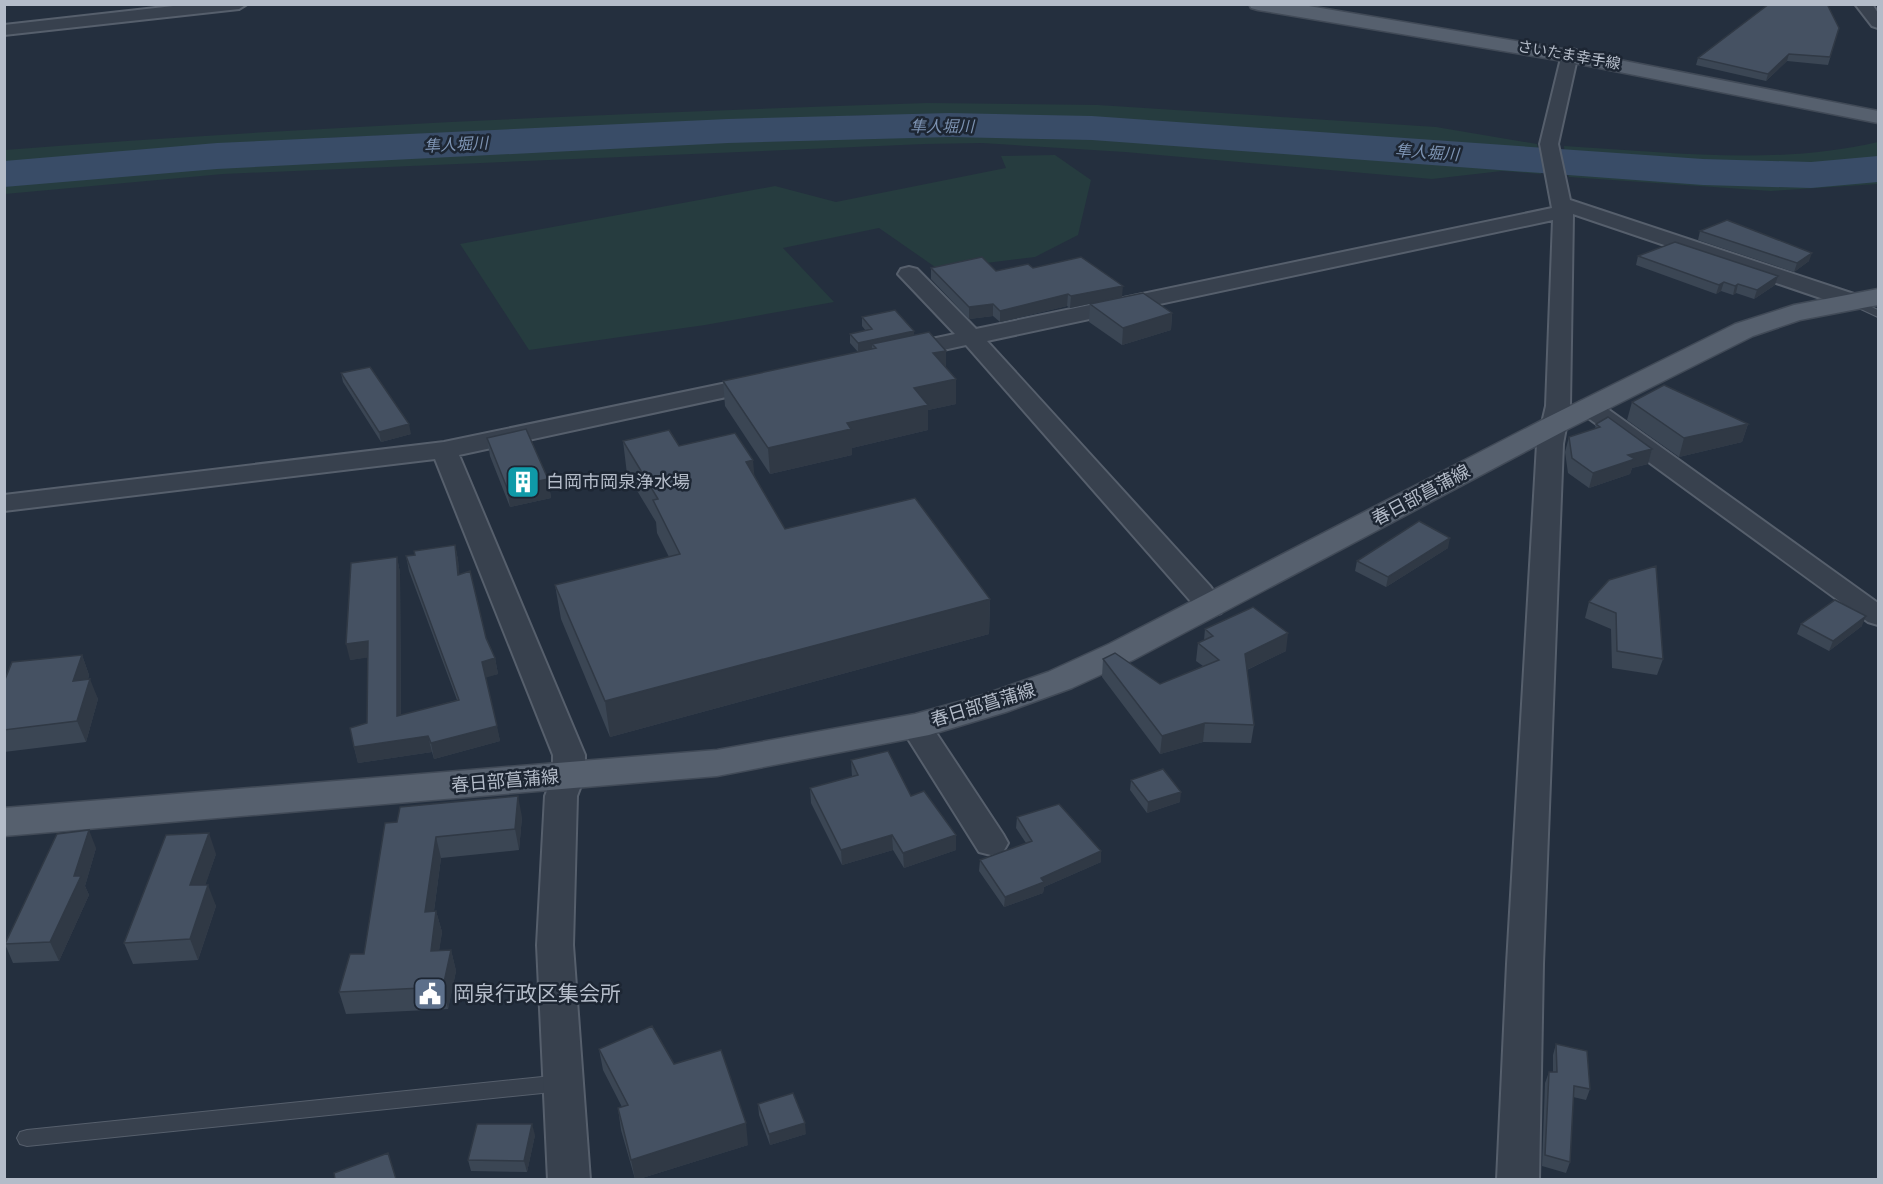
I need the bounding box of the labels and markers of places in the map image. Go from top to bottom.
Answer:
building icon: 白岡市岡泉浄水場 [505,464,541,500]
place label: 白岡市岡泉浄水場 [546,470,690,493]
public building icon: 岡泉行政区集会所 [412,976,448,1012]
place label: 岡泉行政区集会所 [453,980,621,1006]

